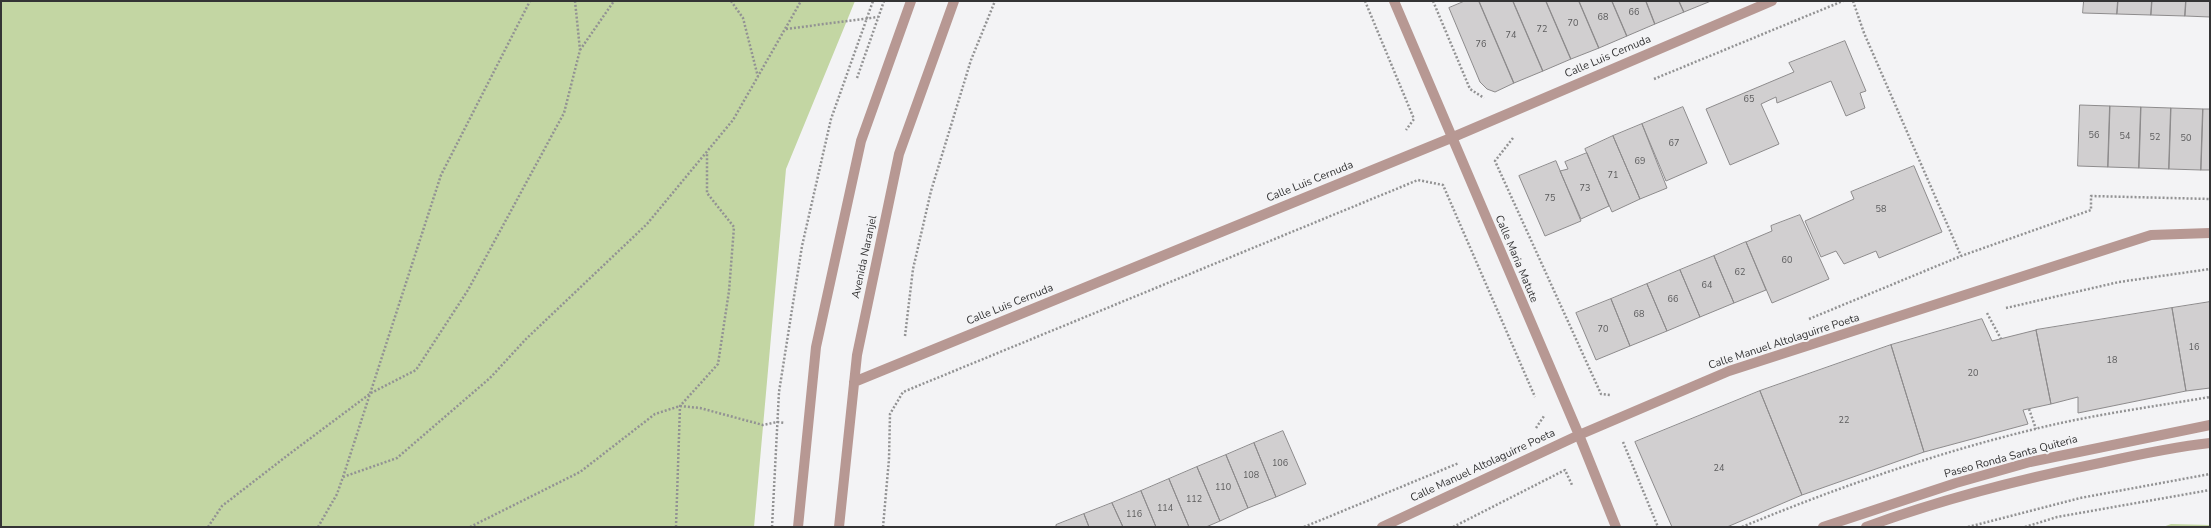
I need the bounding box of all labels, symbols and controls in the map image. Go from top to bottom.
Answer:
house number: 66 [1629,8,1639,18]
house number: 68 [1598,13,1608,23]
house number: 70 [1568,19,1578,29]
house number: 72 [1537,25,1547,35]
house number: 74 [1506,31,1516,41]
street label: Calle Luis Cernuda [1563,33,1653,81]
house number: 76 [1476,40,1486,50]
house number: 65 [1744,95,1754,105]
house number: 56 [2089,131,2099,141]
house number: 54 [2120,132,2130,142]
house number: 52 [2150,133,2160,143]
house number: 50 [2181,134,2191,144]
house number: 67 [1669,139,1679,149]
house number: 69 [1635,157,1645,167]
street label: Calle Luis Cernuda [1265,159,1355,205]
house number: 71 [1608,171,1618,181]
house number: 73 [1580,184,1590,194]
house number: 75 [1545,194,1555,204]
house number: 58 [1876,205,1886,215]
street label: Calle Maria Matute [1492,213,1540,305]
street label: Avenida Naranjel [850,214,880,300]
house number: 60 [1782,256,1792,266]
house number: 62 [1735,268,1745,278]
house number: 64 [1702,281,1712,291]
street label: Calle Luis Cernuda [965,282,1055,328]
house number: 66 [1668,295,1678,305]
house number: 68 [1634,310,1644,320]
street label: Calle Manuel Altolaguirre Poeta [1707,311,1861,373]
house number: 70 [1598,325,1608,335]
house number: 16 [2189,343,2199,353]
house number: 18 [2107,356,2117,366]
house number: 20 [1968,369,1978,379]
house number: 22 [1839,416,1849,426]
street label: Calle Manuel Altolaguirre Poeta [1409,427,1557,505]
street label: Paseo Ronda Santa Quiteria [1943,433,2079,481]
house number: 106 [1272,459,1288,469]
house number: 24 [1714,464,1724,474]
house number: 108 [1243,471,1259,481]
house number: 110 [1215,483,1231,493]
house number: 112 [1186,495,1202,505]
house number: 114 [1157,504,1173,514]
house number: 116 [1126,510,1142,520]

